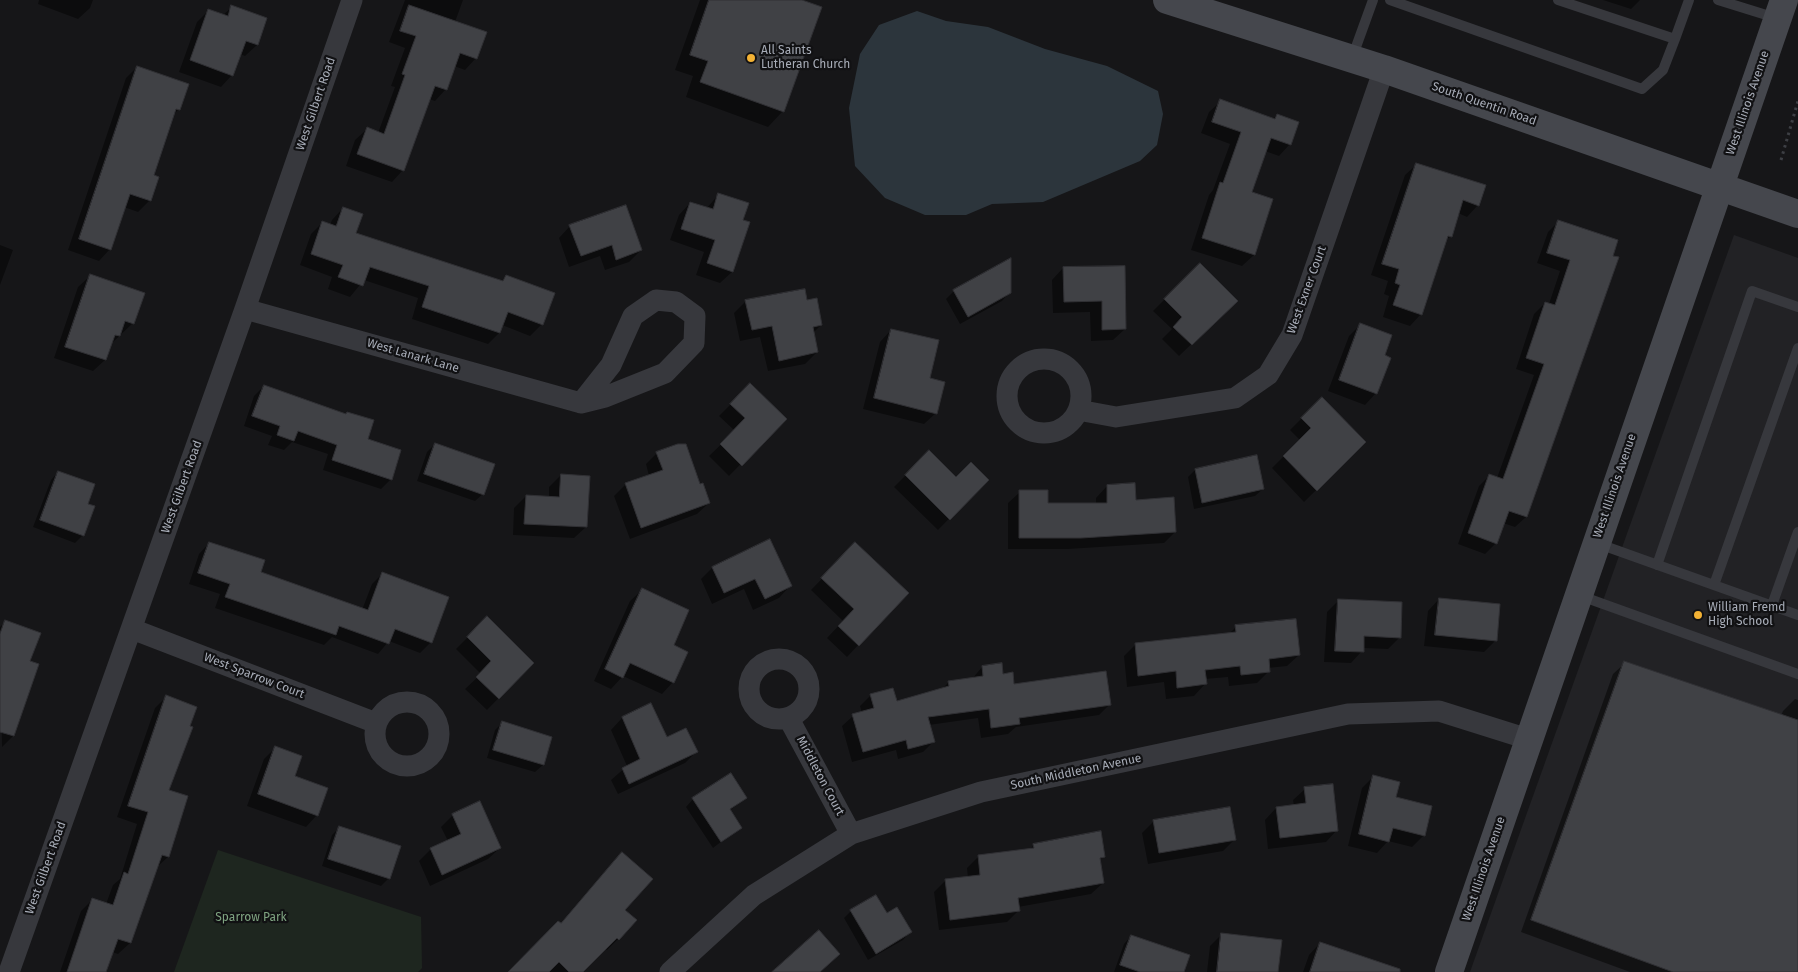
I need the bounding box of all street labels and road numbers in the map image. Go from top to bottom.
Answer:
street label: West Illinois Avenue [1723,49,1773,157]
street label: West Gilbert Road [293,56,339,152]
street label: South Quentin Road [1430,79,1538,129]
street label: West Exner Court [1284,244,1330,336]
street label: West Lanark Lane [365,336,461,376]
street label: West Illinois Avenue [1590,432,1640,540]
street label: West Gilbert Road [159,439,205,535]
street label: West Sparrow Court [202,650,306,702]
street label: Middleton Court [793,734,847,818]
street label: South Middleton Avenue [1009,751,1143,793]
street label: West Illinois Avenue [1459,815,1509,923]
street label: West Gilbert Road [23,820,69,916]

